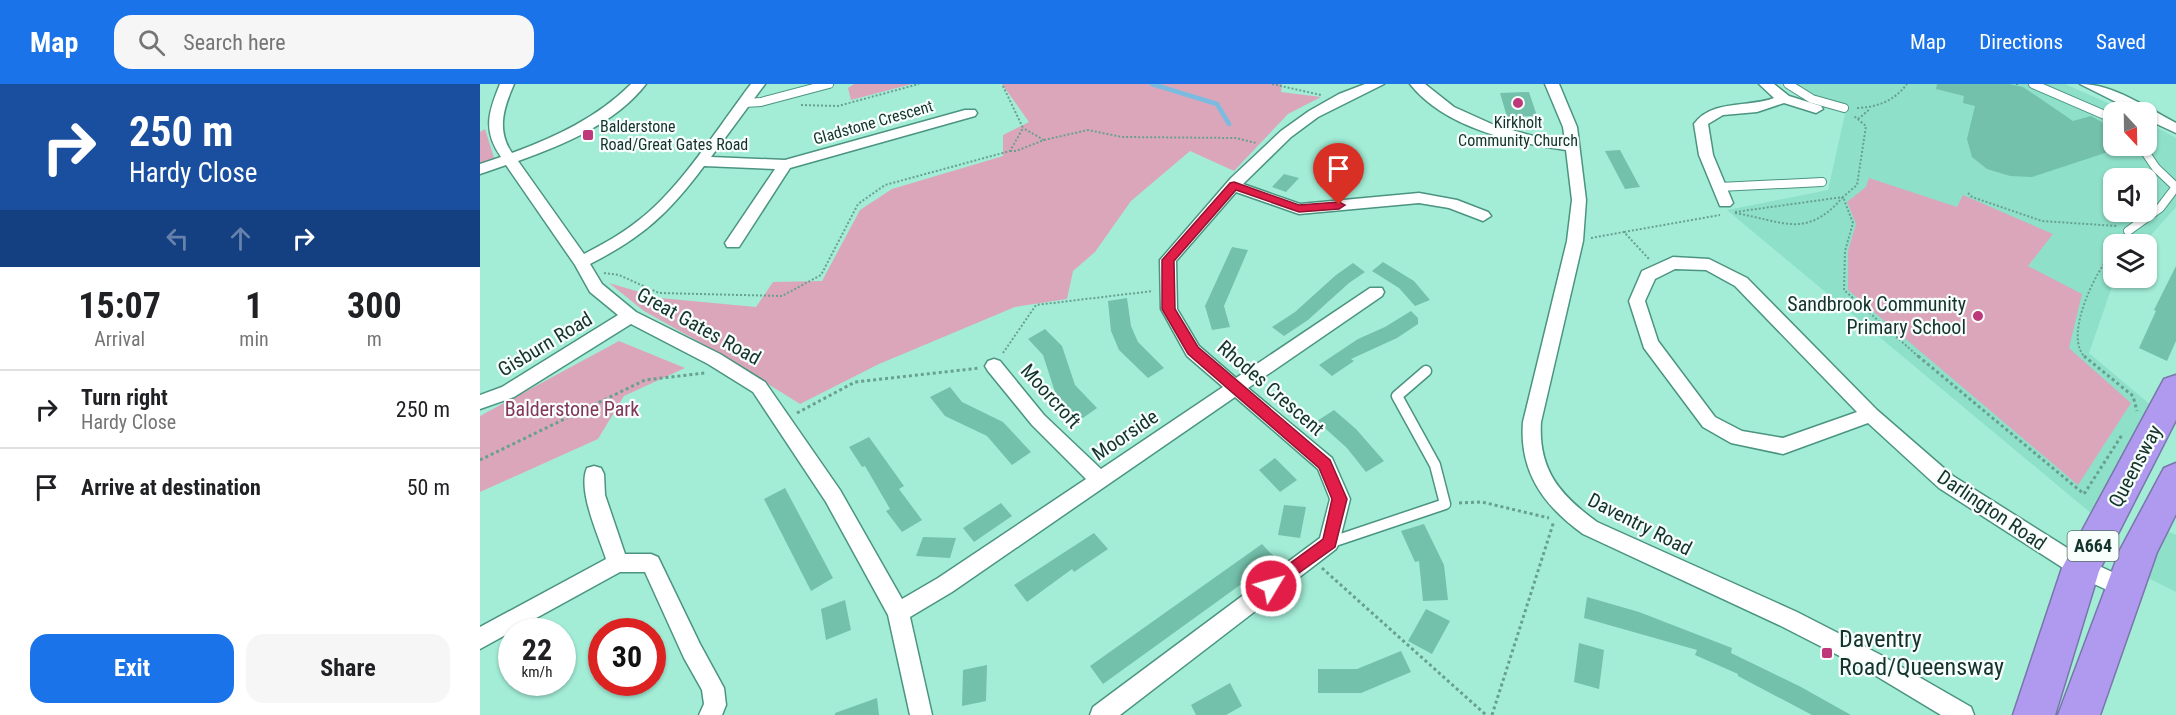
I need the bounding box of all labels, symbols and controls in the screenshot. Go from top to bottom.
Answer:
search box [114,15,534,69]
text: Map [30,26,78,59]
icon: search [135,26,168,59]
text: Search here [183,30,286,55]
text: Map [1910,30,1946,54]
text: Directions [1979,30,2063,54]
text: Saved [2096,30,2146,54]
street label: Gladstone Crescent [811,96,935,149]
marker: Kirkholt Community Church [1511,96,1525,110]
north arrow [2103,102,2157,156]
map controls [2103,102,2157,288]
text: 250 m [129,107,234,156]
icon: right [30,108,108,186]
place label: Kirkholt Community Church [1458,113,1578,150]
place label: Balderstone Road/Great Gates Road [600,117,748,154]
marker: Balderstone Road/Great Gates Road [581,128,595,142]
pin [1313,143,1364,205]
icon: arrive [1322,152,1355,185]
text: Hardy Close [129,157,258,189]
button: sound [2103,168,2157,222]
icon: left [161,222,194,255]
icon: ahead [224,222,257,255]
icon: right [287,222,320,255]
button: layers [2103,234,2157,288]
street label: Great Gates Road [633,282,765,370]
text: 15:07 [78,285,161,327]
text: 1 [245,285,263,327]
text: 300 [347,285,402,327]
place label: Sandbrook Community Primary School [1787,292,1966,339]
street label: Gisburn Road [494,307,596,381]
marker: Sandbrook Community Primary School [1971,309,1985,323]
text: Arrival [94,327,145,351]
text: min [239,327,269,351]
text: m [367,327,382,351]
street label: Rhodes Crescent [1213,335,1329,441]
street label: Moorcroft [1016,359,1086,433]
text: Turn right [81,385,168,410]
icon: right [30,393,63,426]
text: 250 m [396,397,450,422]
park label: Balderstone Park [505,397,639,421]
street label: Moorside [1087,404,1163,466]
text: Hardy Close [81,410,176,434]
street label: Queensway [2103,421,2167,511]
street label: Darlington Road [1933,465,2051,555]
icon: arrive [30,471,63,504]
text: Arrive at destination [81,475,261,500]
text: 50 m [407,475,450,500]
street label: Daventry Road [1584,488,1696,560]
road number: A664 [2068,531,2118,561]
position arrow [1239,554,1303,618]
speed limit sign: 30 [588,618,666,696]
place label: Daventry Road/Queensway [1839,625,2004,681]
text: 22 [522,632,552,667]
button: Exit [30,634,234,703]
button: Share [246,634,450,703]
marker: Daventry Road/Queensway [1820,646,1834,660]
text: km/h [522,663,552,681]

